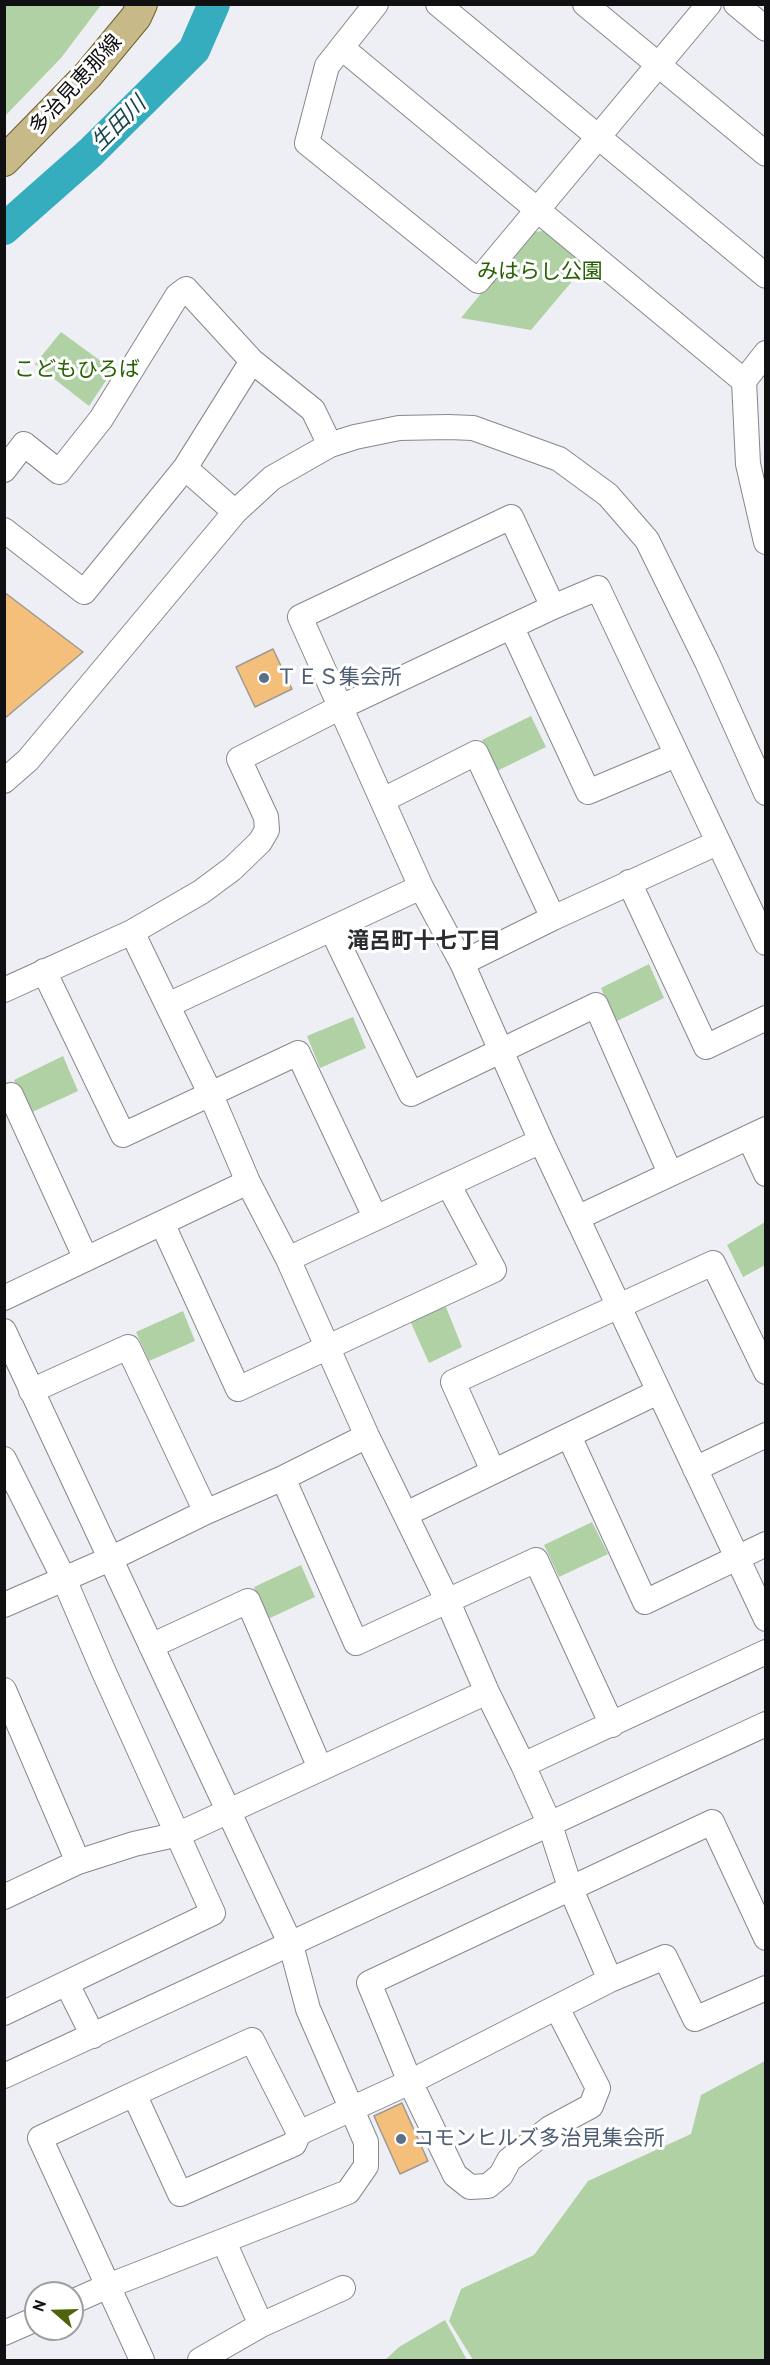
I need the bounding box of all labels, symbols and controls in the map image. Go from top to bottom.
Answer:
street label: 多治見恵那線 [24,30,128,140]
water label: 生田川 [86,91,152,157]
park label: みはらし公園 [477,259,603,285]
park label: こどもひろば [14,357,140,383]
place label: ＴＥＳ集会所 [276,665,402,691]
marker: ＴＥＳ集会所 [257,671,271,685]
district label: 滝呂町十七丁目 [347,929,501,955]
place label: コモンヒルズ多治見集会所 [413,2126,665,2152]
marker: コモンヒルズ多治見集会所 [394,2132,408,2146]
north arrow [24,2281,84,2341]
text: N [28,2297,50,2314]

